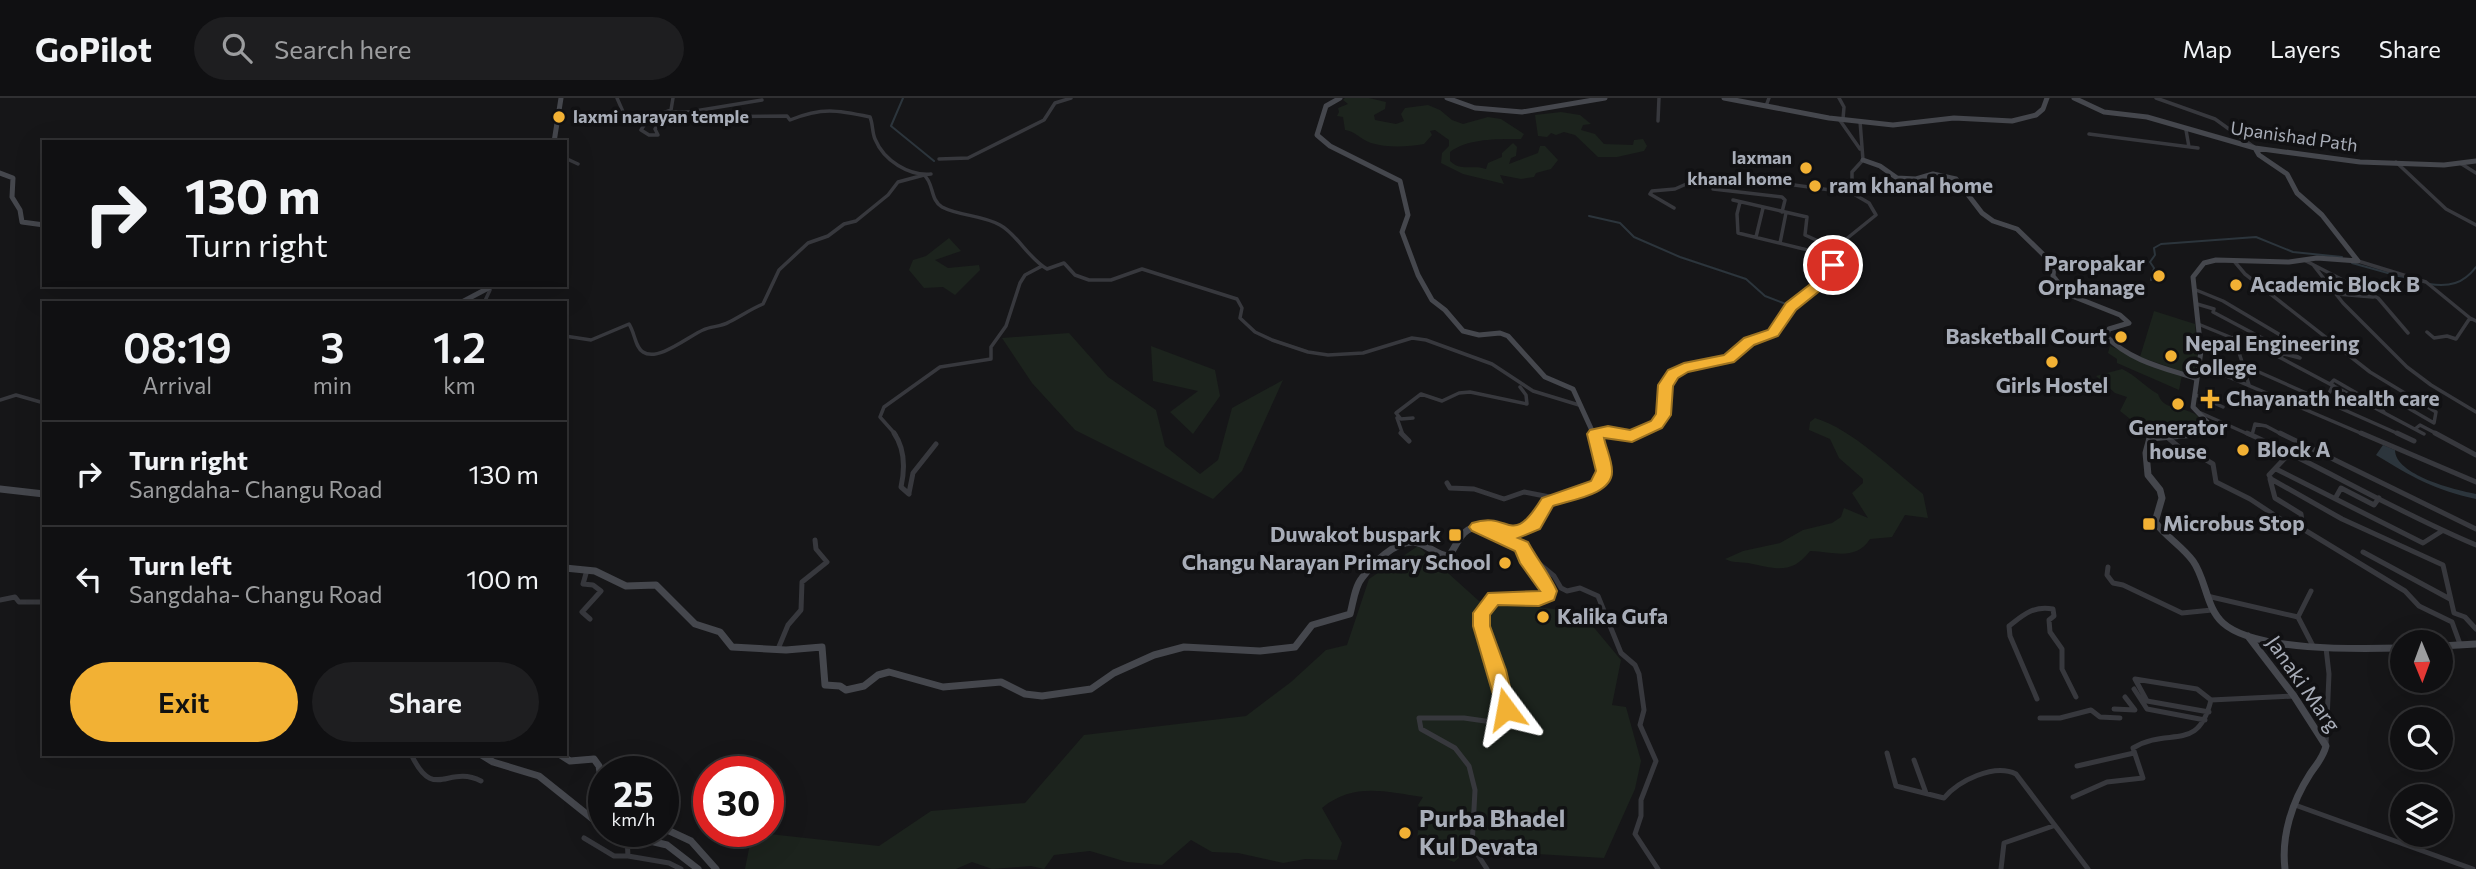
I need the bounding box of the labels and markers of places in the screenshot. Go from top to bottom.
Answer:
place label: laxmi narayan temple [573,105,749,127]
marker: laxmi narayan temple [551,109,567,125]
place label: laxman khanal home [1687,146,1792,189]
marker: laxman khanal home [1798,160,1814,176]
place label: ram khanal home [1829,172,1993,197]
marker: ram khanal home [1807,178,1823,194]
pin [1803,235,1863,295]
place label: Paropakar Orphanage [2038,250,2145,299]
marker: Paropakar Orphanage [2151,268,2167,284]
place label: Academic Block B [2250,271,2420,296]
marker: Academic Block B [2228,277,2244,293]
place label: Basketball Court [1946,323,2107,348]
marker: Basketball Court [2113,329,2129,345]
place label: Nepal Engineering College [2185,330,2360,379]
marker: Nepal Engineering College [2163,348,2179,364]
marker: Girls Hostel [2044,354,2060,370]
place label: Girls Hostel [1996,372,2108,397]
place label: Chayanath health care [2226,385,2440,410]
marker: Chayanath health care [2200,389,2220,409]
marker: Generator house [2170,396,2186,412]
place label: Generator house [2128,414,2228,463]
place label: Block A [2257,436,2331,461]
marker: Block A [2235,442,2251,458]
place label: Microbus Stop [2163,510,2305,535]
marker: Microbus Stop [2141,516,2157,532]
place label: Duwakot buspark [1270,521,1441,546]
marker: Duwakot buspark [1447,527,1463,543]
place label: Changu Narayan Primary School [1182,549,1491,574]
marker: Changu Narayan Primary School [1497,555,1513,571]
place label: Kalika Gufa [1557,603,1668,628]
marker: Kalika Gufa [1535,609,1551,625]
place label: Purba Bhadel Kul Devata [1419,803,1565,860]
marker: Purba Bhadel Kul Devata [1397,825,1413,841]

